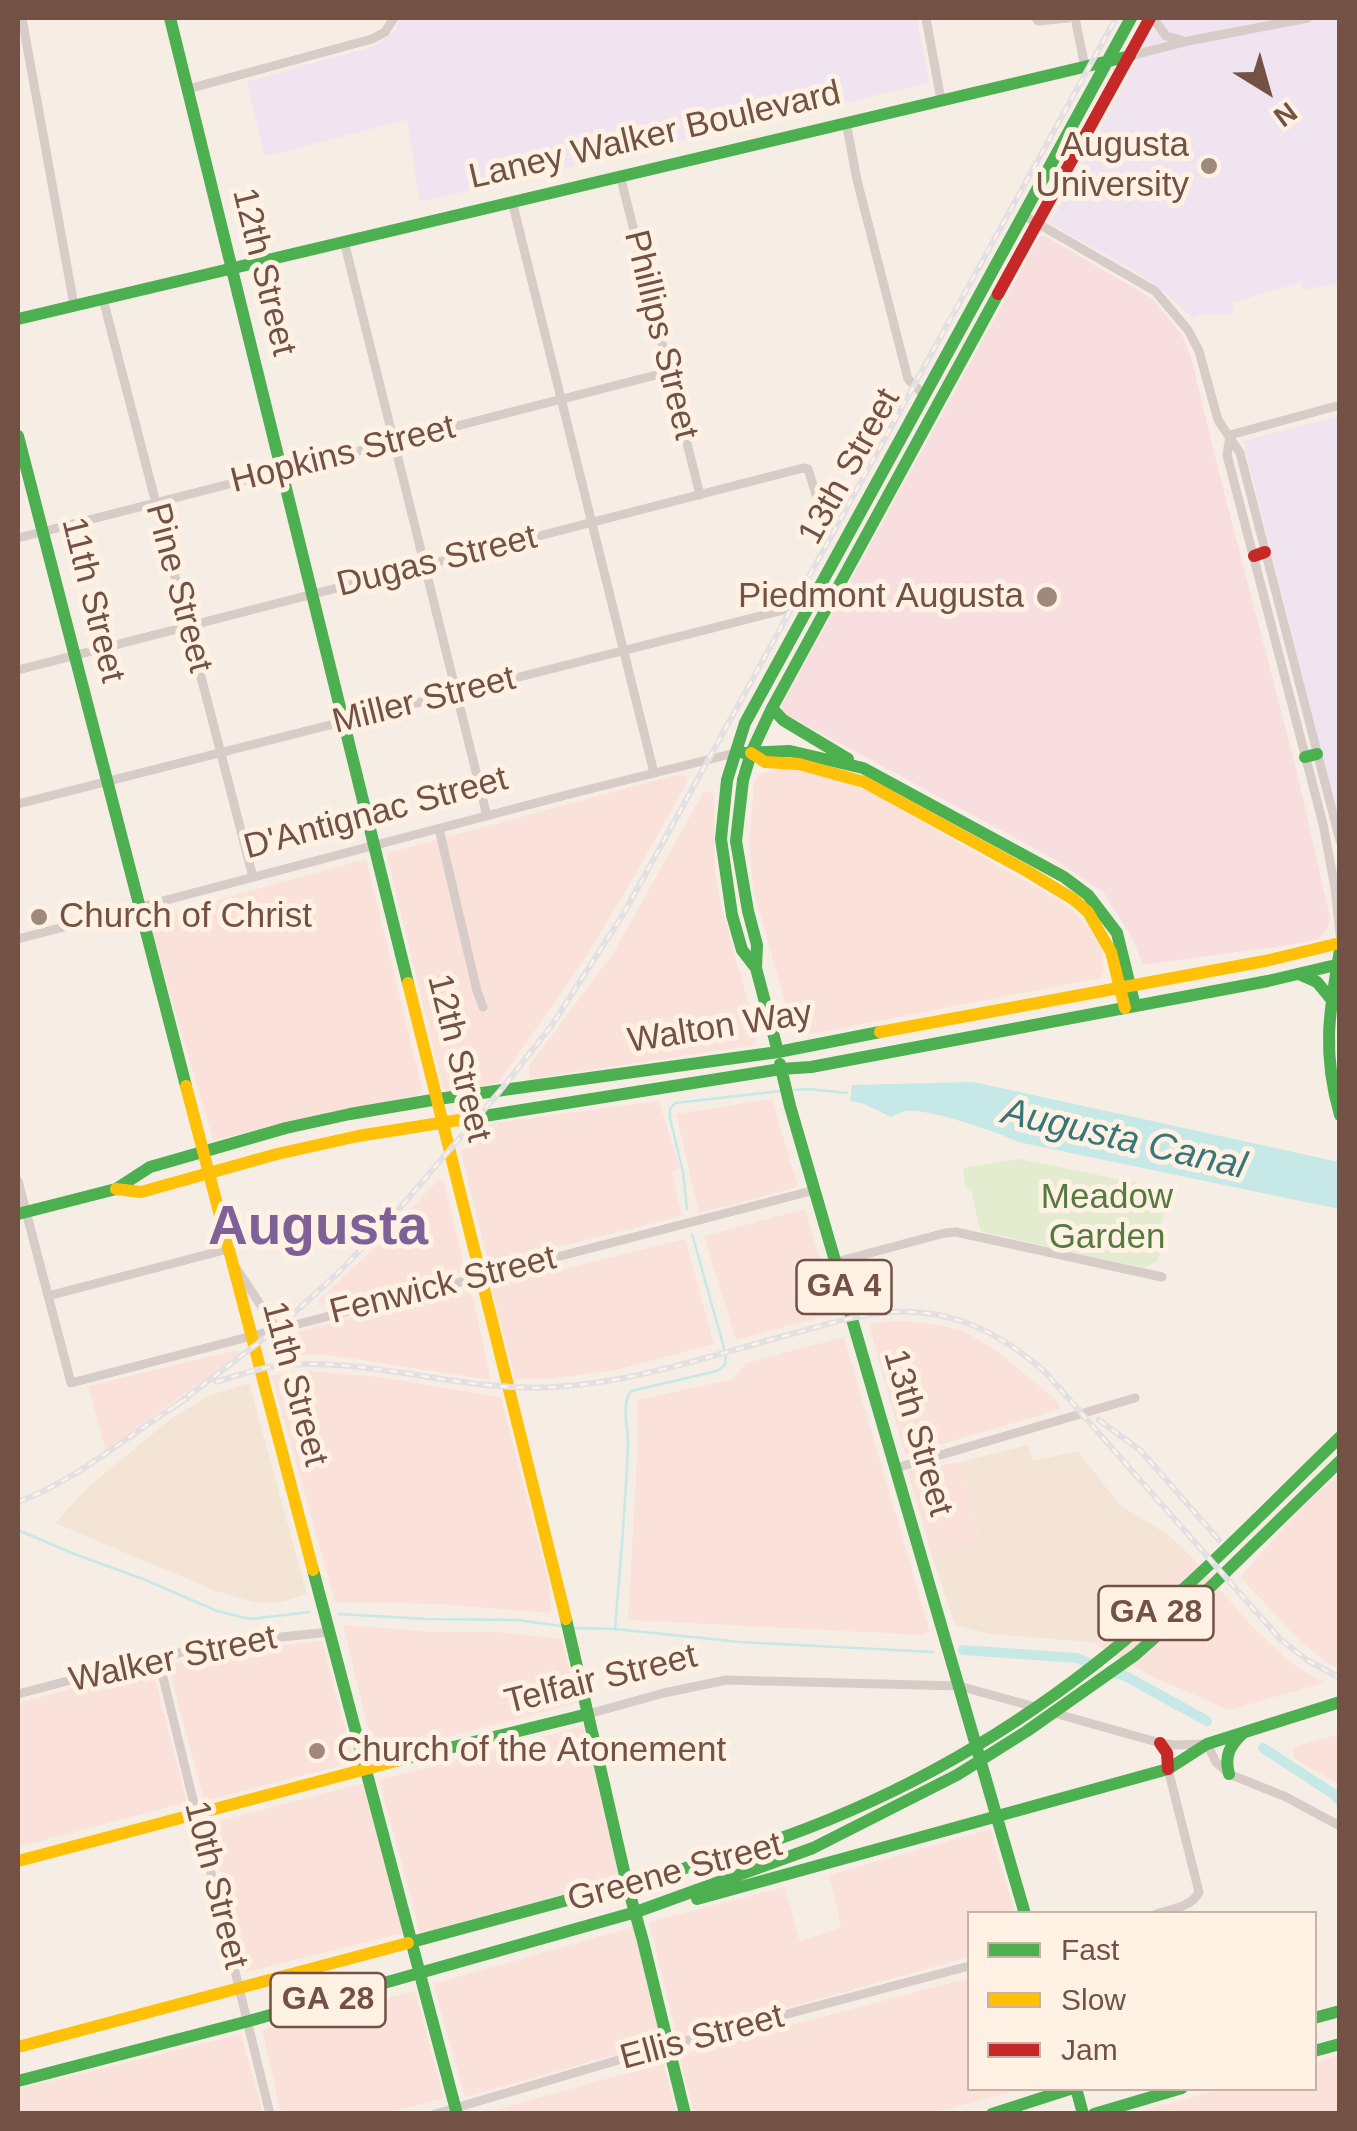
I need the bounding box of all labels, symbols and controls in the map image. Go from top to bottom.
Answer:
north arrow [1217,40,1317,140]
street label: Laney Walker Boulevard [465,73,845,199]
text: N [1268,96,1303,133]
place label: Augusta University [1035,125,1189,207]
marker: Augusta University [1198,155,1220,177]
street label: 12th Street [222,184,304,360]
street label: Phillips Street [614,226,706,444]
street label: 13th Street [790,382,910,552]
street label: Hopkins Street [227,407,459,503]
street label: Pine Street [135,499,221,677]
street label: 11th Street [51,513,133,687]
street label: Dugas Street [333,517,541,607]
place label: Piedmont Augusta [738,576,1024,618]
marker: Piedmont Augusta [1034,584,1060,610]
street label: Miller Street [328,658,520,744]
street label: D'Antignac Street [240,759,512,869]
place label: Church of Christ [59,896,312,938]
marker: Church of Christ [28,906,50,928]
street label: 12th Street [417,970,499,1146]
street label: Walton Way [625,993,815,1063]
water label: Augusta Canal [997,1090,1251,1190]
park label: Meadow Garden [1041,1177,1173,1259]
district label: Augusta [208,1196,428,1262]
street label: Fenwick Street [326,1238,560,1334]
road number: GA 4 [796,1260,892,1314]
street label: 11th Street [252,1297,336,1471]
street label: 13th Street [873,1345,961,1521]
road number: GA 28 [1098,1586,1214,1640]
street label: Walker Street [66,1618,280,1702]
street label: Telfair Street [501,1636,701,1724]
place label: Church of the Atonement [337,1730,726,1772]
marker: Church of the Atonement [306,1740,328,1762]
street label: 10th Street [174,1797,256,1973]
street label: Greene Street [563,1824,787,1922]
legend [967,1911,1317,2091]
text: Fast [1061,1933,1119,1966]
road number: GA 28 [270,1973,386,2027]
text: Slow [1061,1983,1126,2016]
street label: Ellis Street [616,1996,788,2080]
text: Jam [1061,2033,1118,2066]

